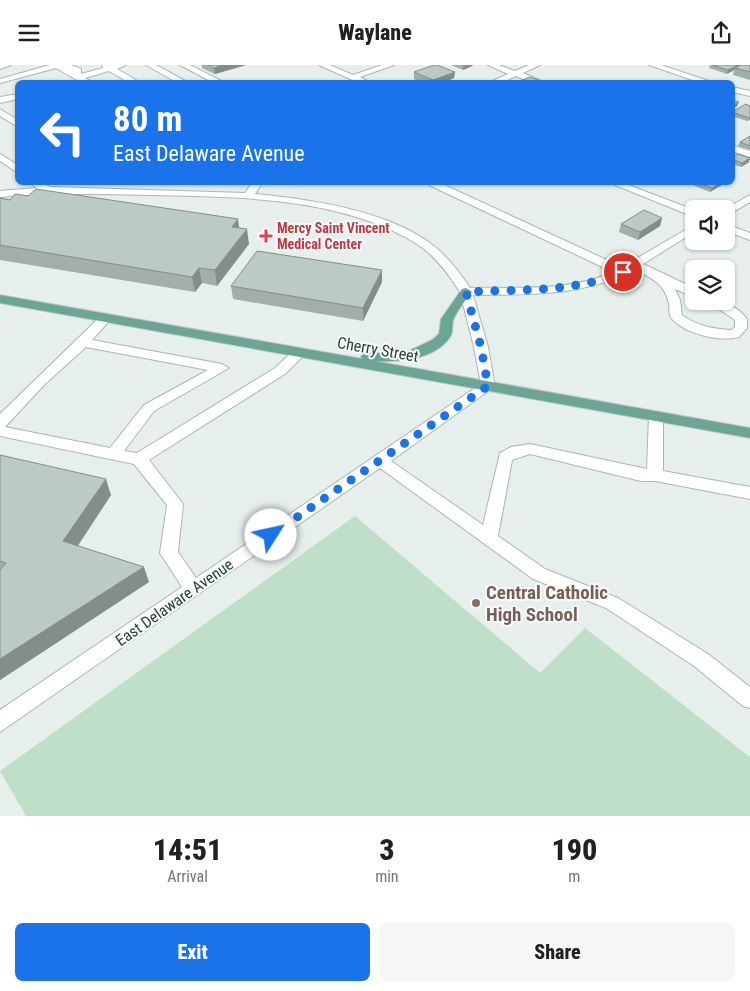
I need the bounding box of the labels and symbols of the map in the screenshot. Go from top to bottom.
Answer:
place label: Mercy Saint Vincent Medical Center [277,220,390,252]
marker: Mercy Saint Vincent Medical Center [259,229,273,243]
pin [602,251,644,293]
street label: Cherry Street [336,333,420,366]
position arrow [244,508,296,560]
street label: East Delaware Avenue [112,555,237,650]
place label: Central Catholic High School [486,581,608,626]
marker: Central Catholic High School [470,597,482,609]

